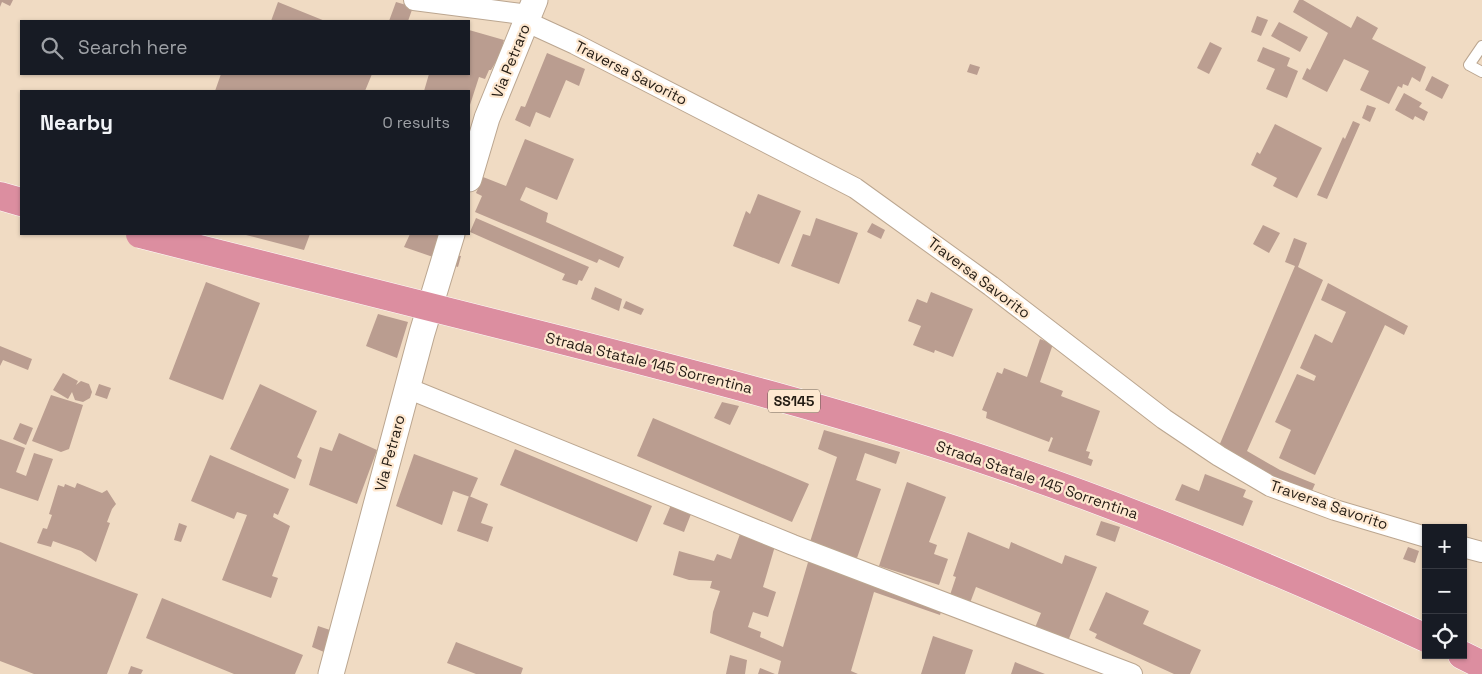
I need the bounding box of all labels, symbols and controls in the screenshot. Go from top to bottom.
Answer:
search box [20,20,470,75]
street label: Via Petraro [487,21,534,101]
icon: search [38,34,66,62]
text: Search here [78,35,188,60]
street label: Traversa Savorito [572,36,691,109]
text: Nearby [40,109,113,136]
text: 0 results [382,112,450,133]
street label: Traversa Savorito [924,233,1034,322]
street label: Strada Statale 145 Sorrentina [544,328,755,398]
road number: SS145 [768,390,820,412]
street label: Via Petraro [370,413,409,493]
street label: Strada Statale 145 Sorrentina [934,436,1141,523]
street label: Traversa Savorito [1268,475,1391,534]
map controls [1422,524,1467,659]
button: + [1422,524,1467,569]
button: − [1422,569,1467,614]
button: locate [1422,614,1467,659]

